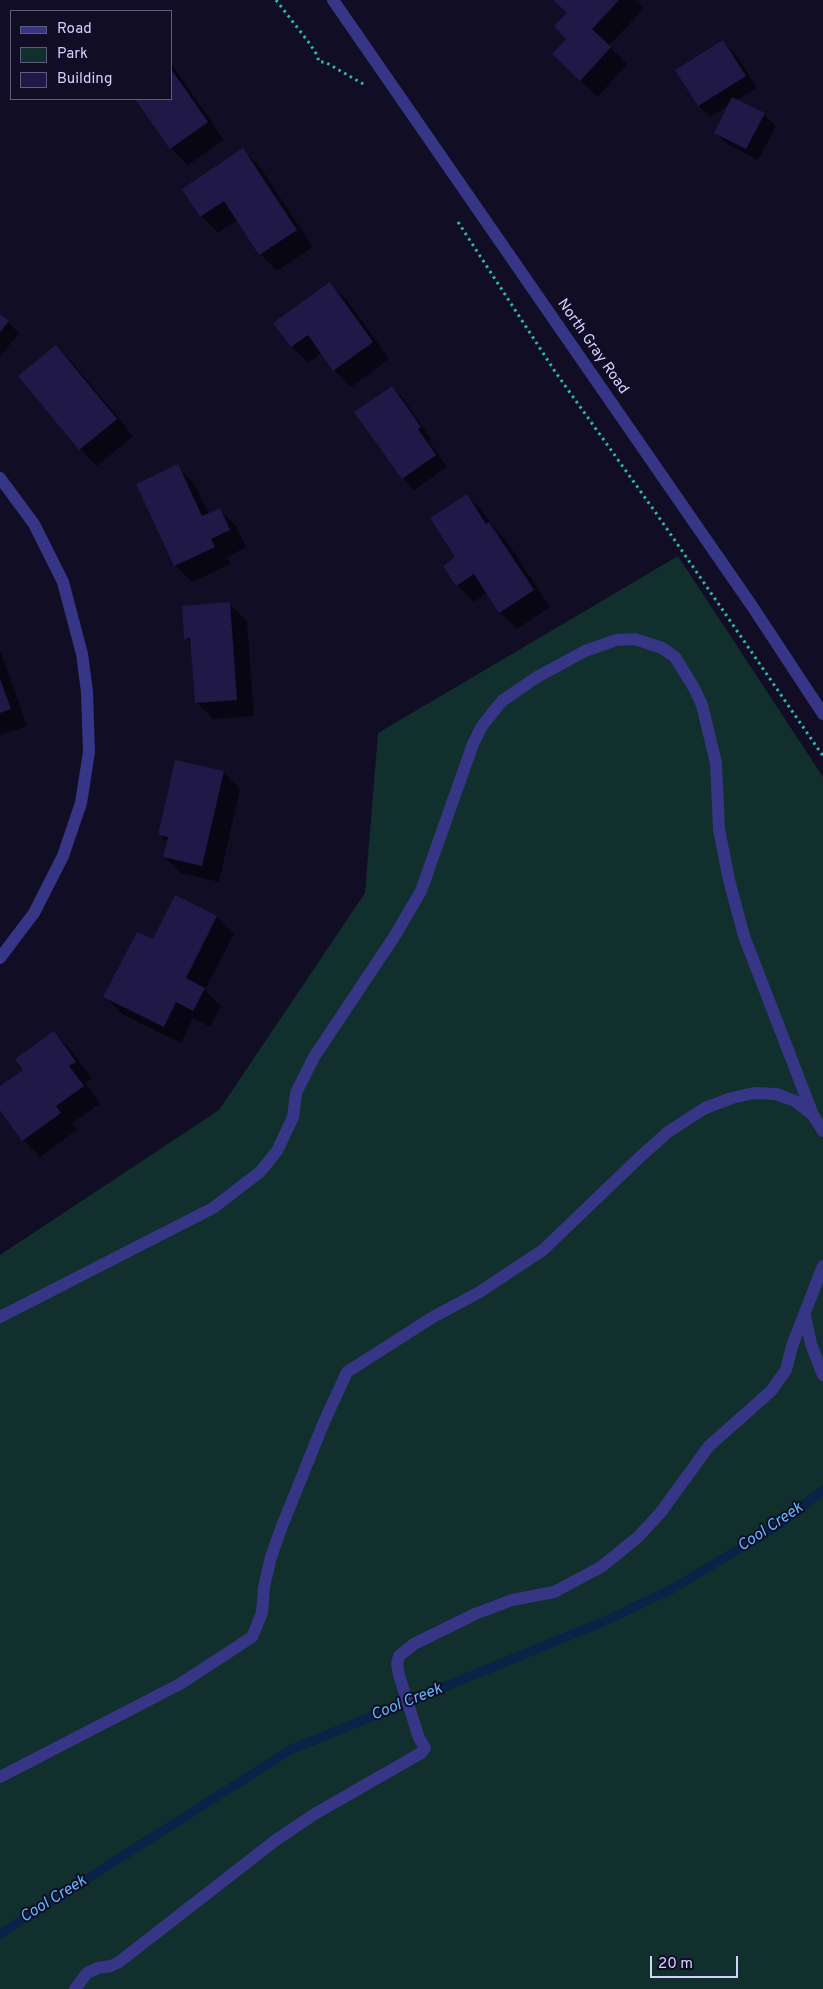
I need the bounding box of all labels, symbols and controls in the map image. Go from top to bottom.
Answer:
legend [10,10,172,100]
text: Road [57,20,92,39]
text: Park [57,45,88,64]
text: Building [57,70,112,89]
street label: North Gray Road [552,296,632,398]
water label: Cool Creek [735,1499,807,1557]
water label: Cool Creek [369,1680,445,1726]
water label: Cool Creek [17,1872,91,1928]
scale bar [653,1946,740,1978]
text: 20 m [658,1955,693,1974]

